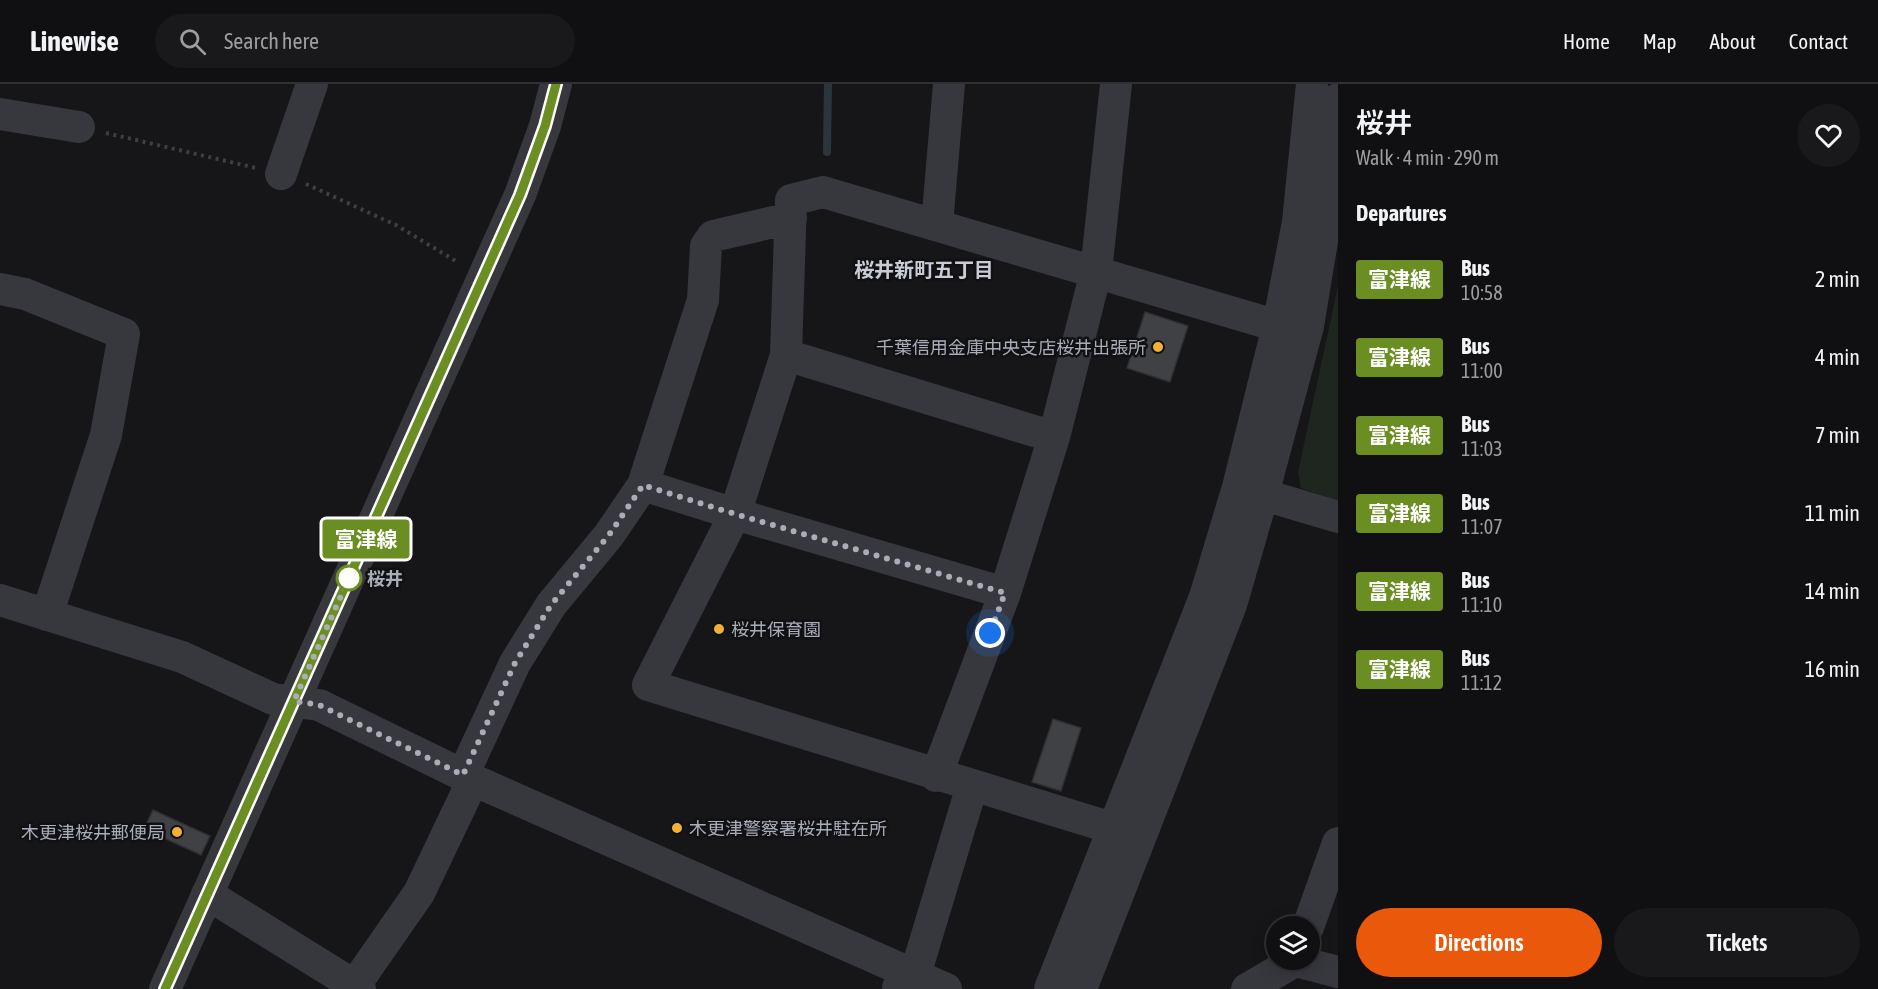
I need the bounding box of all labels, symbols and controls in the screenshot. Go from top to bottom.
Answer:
search box [155,14,575,68]
text: Linewise [30,25,119,57]
icon: search [176,25,209,58]
text: Search here [224,28,319,54]
text: Home [1563,29,1610,53]
text: Map [1643,29,1677,53]
text: About [1710,29,1756,53]
text: Contact [1789,29,1848,53]
button: heart [1797,104,1860,167]
text: 桜井 [1356,107,1412,139]
text: Walk · 4 min · 290 m [1356,146,1499,169]
text: Departures [1356,200,1446,226]
text: Bus [1461,255,1490,281]
district label: 桜井新町五丁目 [854,258,994,281]
text: 2 min [1815,266,1860,292]
text: 富津線 [1368,267,1431,291]
text: 10:58 [1461,281,1503,304]
text: Bus [1461,333,1490,359]
place label: 千葉信用金庫中央支店桜井出張所 [876,337,1146,358]
marker: 千葉信用金庫中央支店桜井出張所 [1151,340,1165,354]
text: 4 min [1815,344,1860,370]
text: 富津線 [1368,345,1431,369]
text: 11:00 [1461,359,1503,382]
text: Bus [1461,411,1490,437]
text: 7 min [1815,422,1860,448]
text: 富津線 [1368,423,1431,447]
text: 11:03 [1461,437,1503,460]
text: Bus [1461,489,1490,515]
text: 11 min [1805,500,1860,526]
text: 富津線 [1368,501,1431,525]
text: 11:07 [1461,515,1503,538]
line badge: 富津線 [332,520,400,558]
text: 富津線 [335,527,398,551]
marker: 桜井 [336,565,362,591]
text: Bus [1461,567,1490,593]
place label: 桜井 [367,568,403,589]
text: 14 min [1805,578,1860,604]
text: 富津線 [1368,579,1431,603]
text: 11:10 [1461,593,1502,616]
your location [975,618,1005,648]
place label: 桜井保育園 [731,619,821,640]
marker: 桜井保育園 [712,622,726,636]
text: Bus [1461,645,1490,671]
text: 16 min [1805,656,1860,682]
text: 富津線 [1368,657,1431,681]
text: 11:12 [1461,671,1502,694]
place label: 木更津警察署桜井駐在所 [689,818,887,839]
marker: 木更津警察署桜井駐在所 [670,821,684,835]
place label: 木更津桜井郵便局 [21,822,165,843]
marker: 木更津桜井郵便局 [170,825,184,839]
button: Directions [1356,908,1602,977]
button: Tickets [1614,908,1860,977]
map controls [1266,916,1320,970]
button: layers [1266,916,1320,970]

